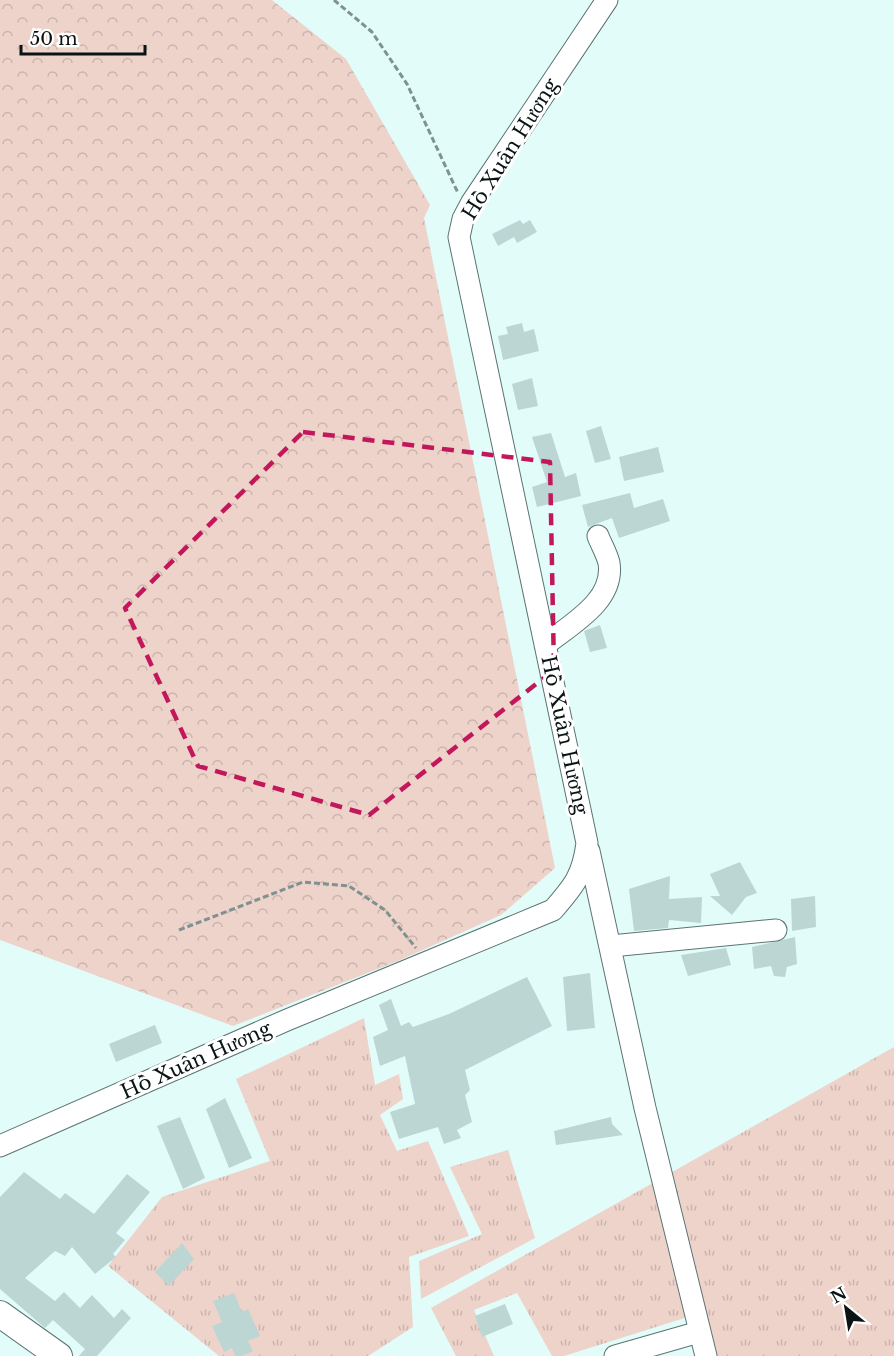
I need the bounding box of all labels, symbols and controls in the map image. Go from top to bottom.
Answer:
scale bar [21,18,146,56]
text: 50 m [30,28,78,50]
street label: Hồ Xuân Hương [457,73,564,224]
street label: Hồ Xuân Hương [536,653,594,818]
street label: Hồ Xuân Hương [117,1016,276,1104]
north arrow [816,1278,876,1338]
text: N [827,1283,850,1307]

